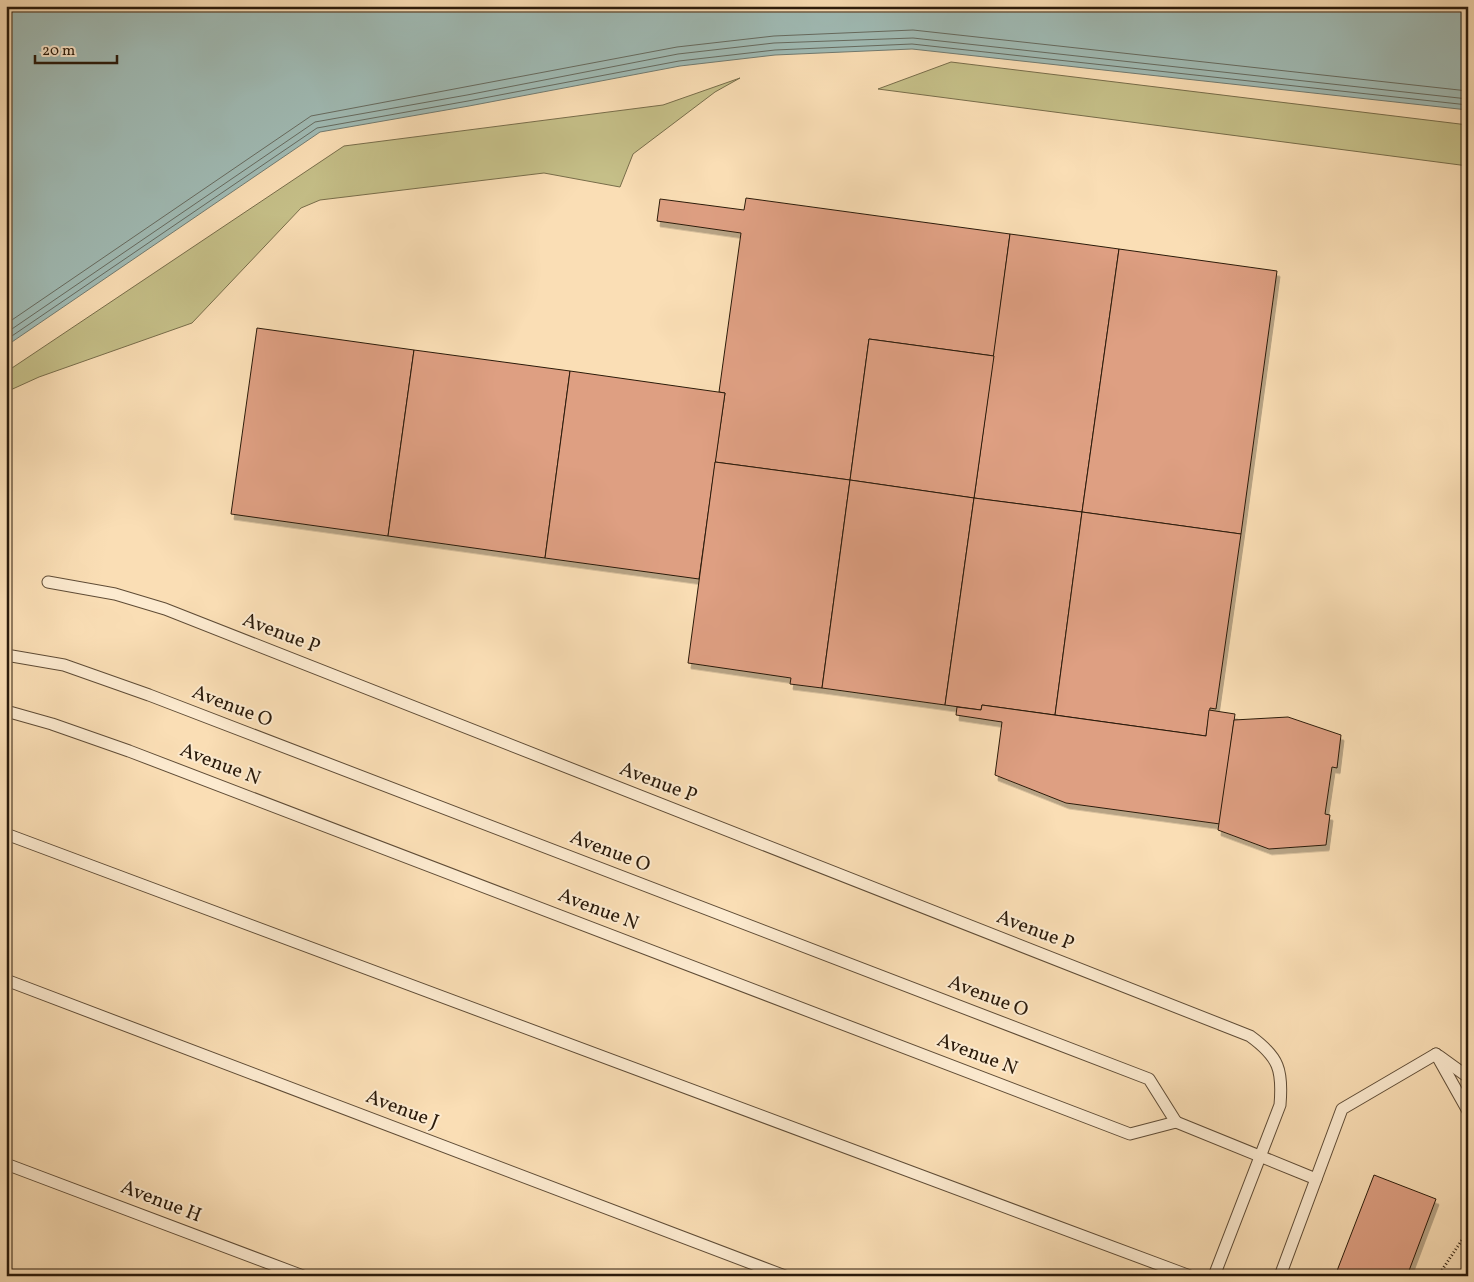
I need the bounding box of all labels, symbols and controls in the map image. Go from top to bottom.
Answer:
scale bar [35,32,118,64]
text: 20 m [42,41,75,62]
street label: Avenue P [238,606,324,662]
street label: Avenue O [188,679,276,735]
street label: Avenue N [176,737,264,793]
street label: Avenue P [615,755,701,811]
street label: Avenue O [566,824,654,880]
street label: Avenue N [554,882,642,938]
street label: Avenue P [992,903,1078,959]
street label: Avenue O [944,969,1032,1025]
street label: Avenue N [933,1027,1021,1083]
street label: Avenue J [362,1083,442,1137]
street label: Avenue H [117,1174,205,1230]

